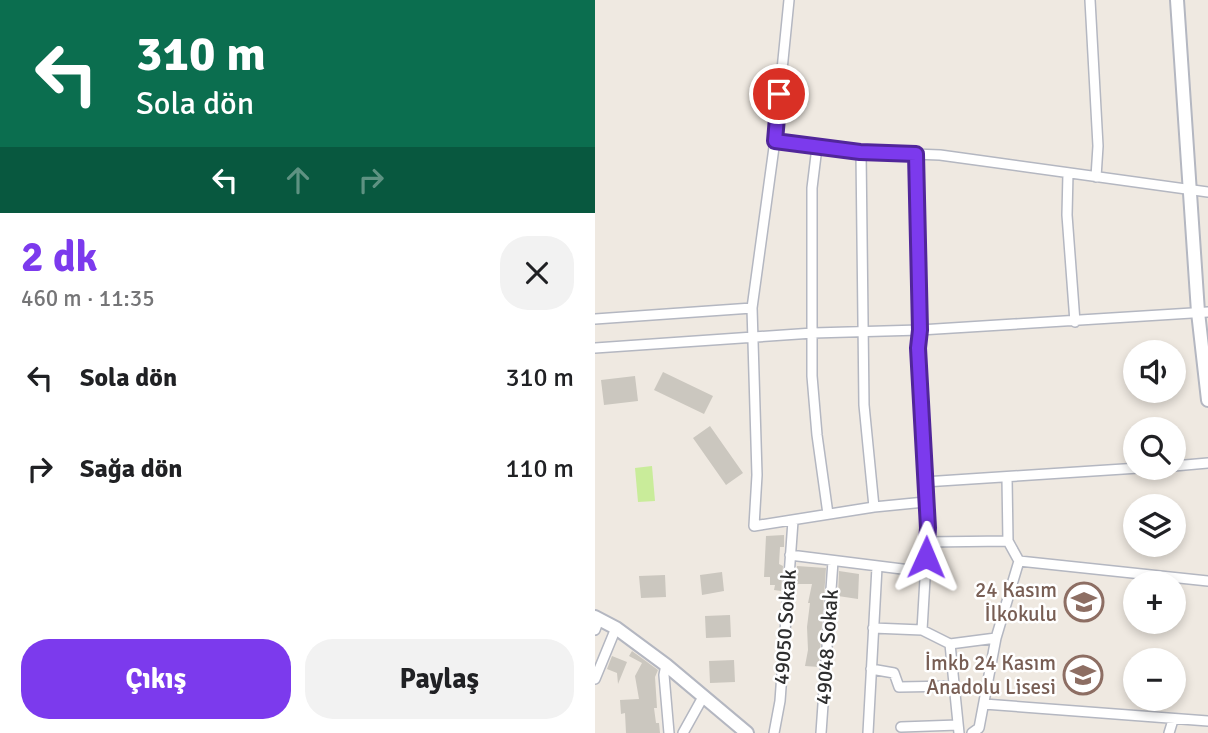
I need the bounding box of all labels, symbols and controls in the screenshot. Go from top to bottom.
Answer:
text: 310 m [136,24,266,84]
icon: left [21,28,112,119]
pin [749,64,809,124]
icon: arrive [760,75,798,113]
text: Sola dön [136,84,254,123]
icon: left [206,161,244,199]
icon: ahead [279,161,317,199]
icon: right [352,161,390,199]
text: 2 dk [21,232,98,283]
button: close [500,236,574,310]
text: 460 m · 11:35 [21,284,155,313]
map controls [1123,340,1186,711]
button: sound [1123,340,1186,403]
icon: left [21,359,59,397]
text: Sola dön [80,362,177,394]
text: 310 m [505,362,574,394]
button: search [1123,417,1186,480]
icon: right [21,450,59,488]
text: Sağa dön [80,453,183,485]
text: 110 m [505,453,574,485]
button: layers [1123,494,1186,557]
position arrow [889,520,963,594]
street label: 49050 Sokak [768,568,802,686]
button: + [1123,571,1186,634]
place label: 24 Kasım İlkokulu [975,577,1057,627]
school or university icon: 24 Kasım İlkokulu [1063,581,1105,623]
street label: 49048 Sokak [810,588,844,706]
button: Çıkış [21,639,291,719]
button: Paylaş [305,639,574,719]
button: − [1123,648,1186,711]
place label: İmkb 24 Kasım Anadolu Lisesi [925,650,1056,700]
school or university icon: İmkb 24 Kasım Anadolu Lisesi [1062,654,1104,696]

